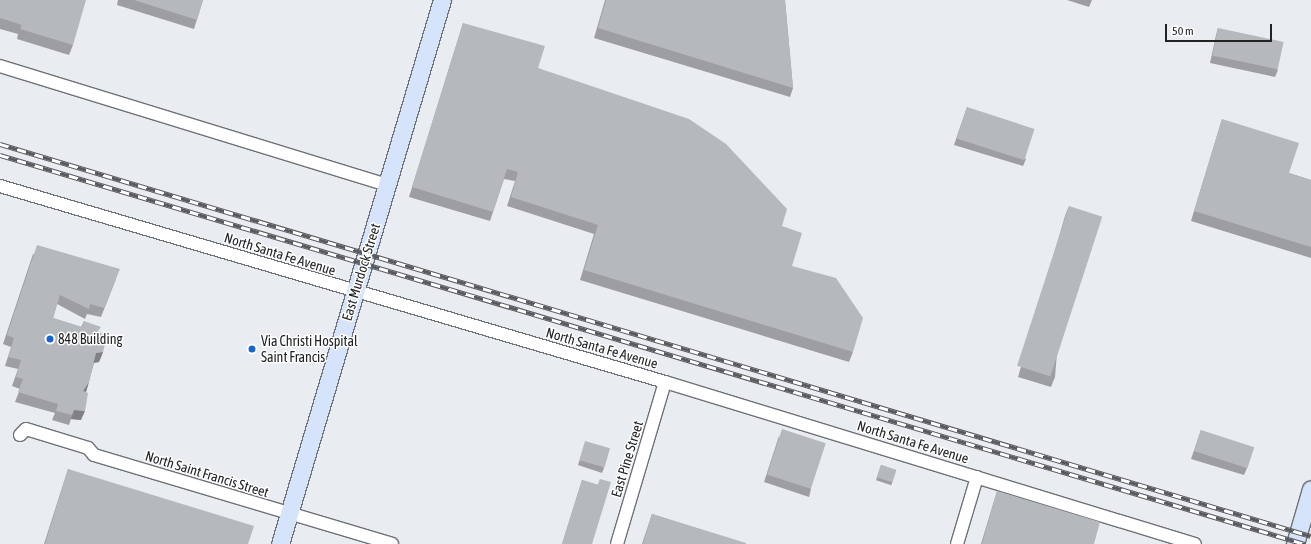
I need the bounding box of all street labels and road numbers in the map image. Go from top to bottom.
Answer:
street label: East Murdock Street [338,221,384,323]
street label: North Santa Fe Avenue [222,229,338,279]
street label: North Santa Fe Avenue [544,324,660,372]
street label: North Santa Fe Avenue [855,417,971,467]
street label: East Pine Street [607,419,647,499]
street label: North Saint Francis Street [143,447,271,501]

